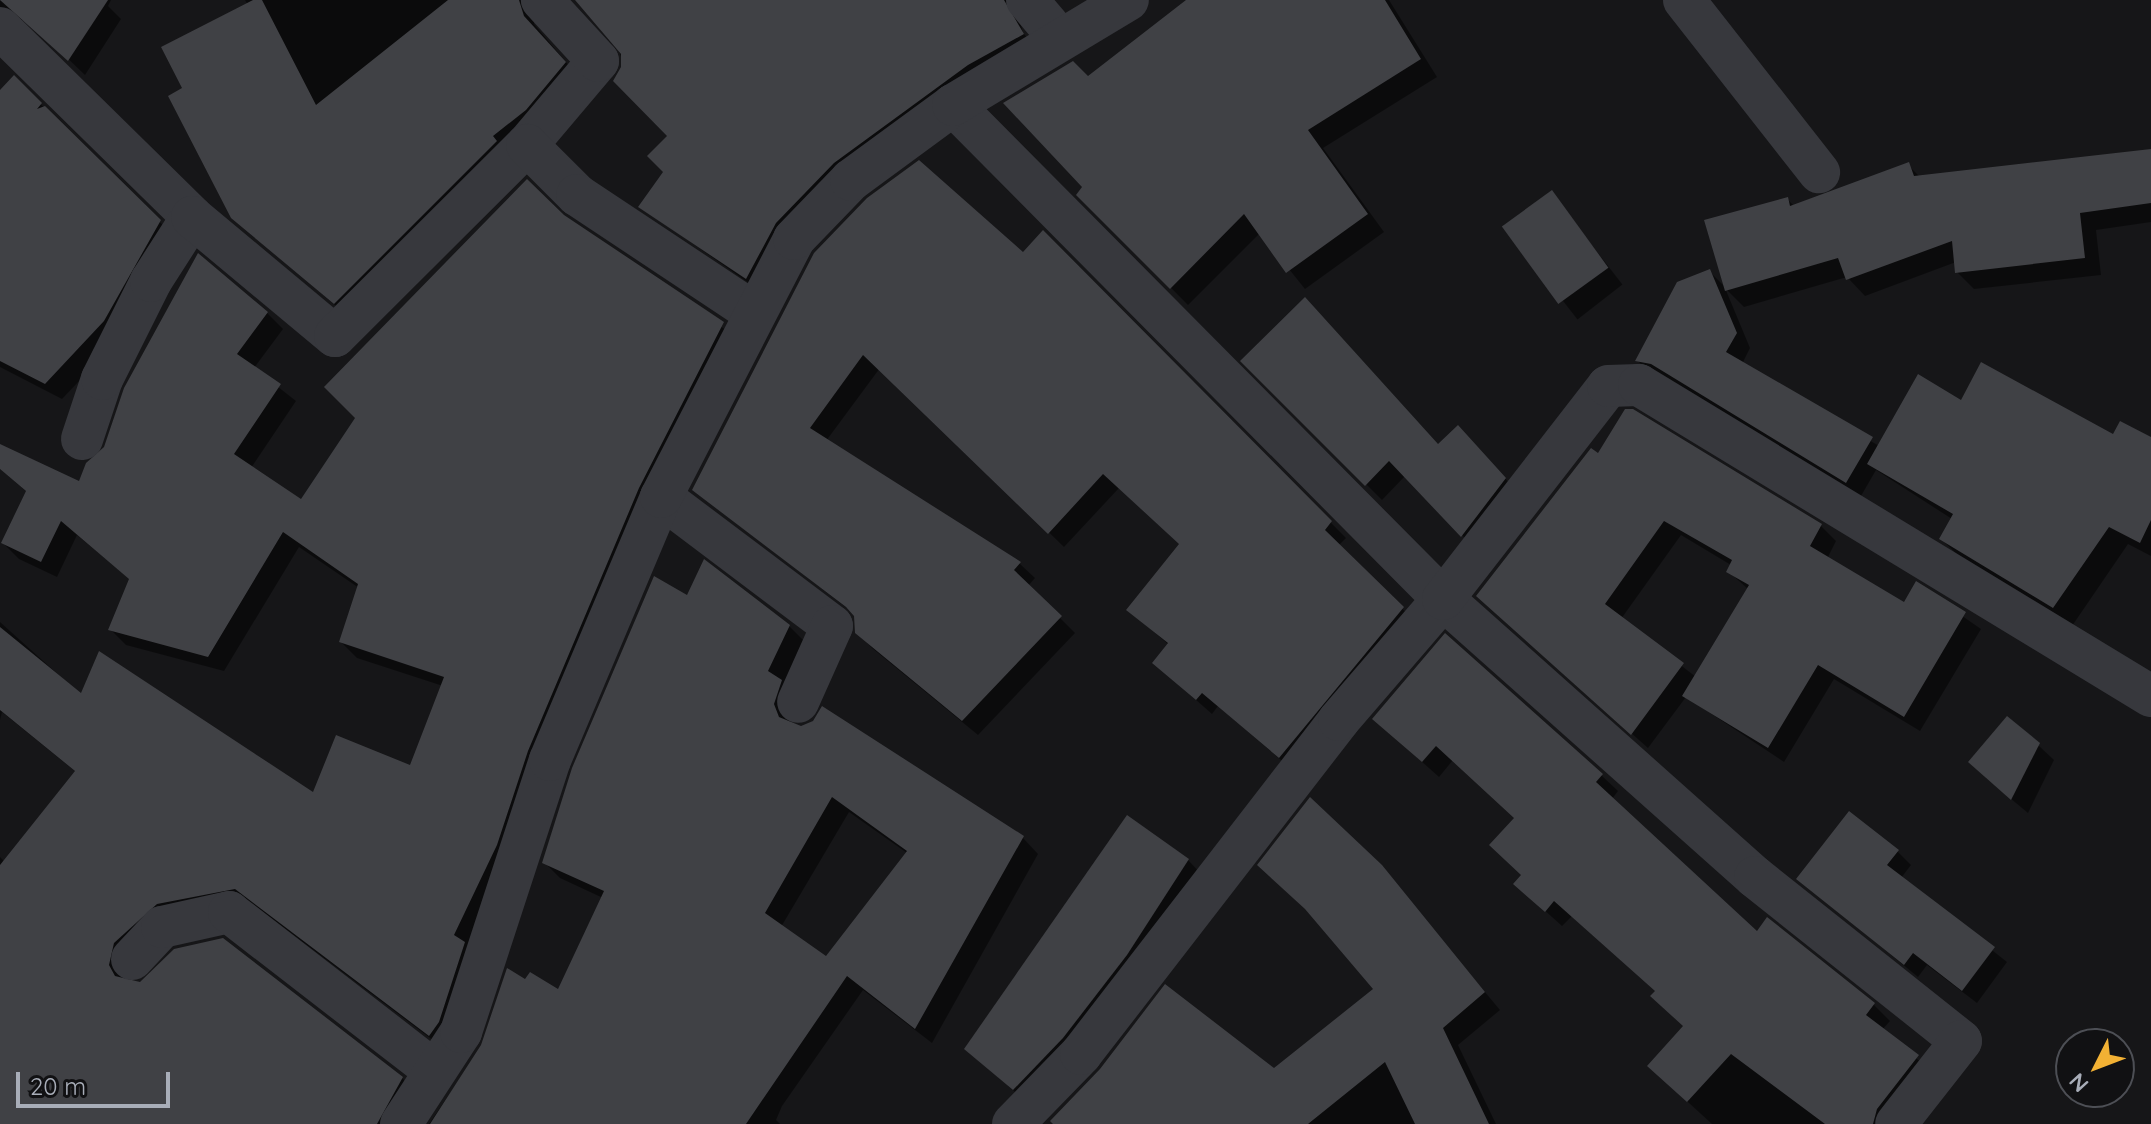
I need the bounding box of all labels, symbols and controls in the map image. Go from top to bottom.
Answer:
north arrow [2055,1028,2135,1108]
scale bar [20,1056,174,1106]
text: N [2063,1067,2094,1098]
text: 20 m [30,1071,86,1101]

